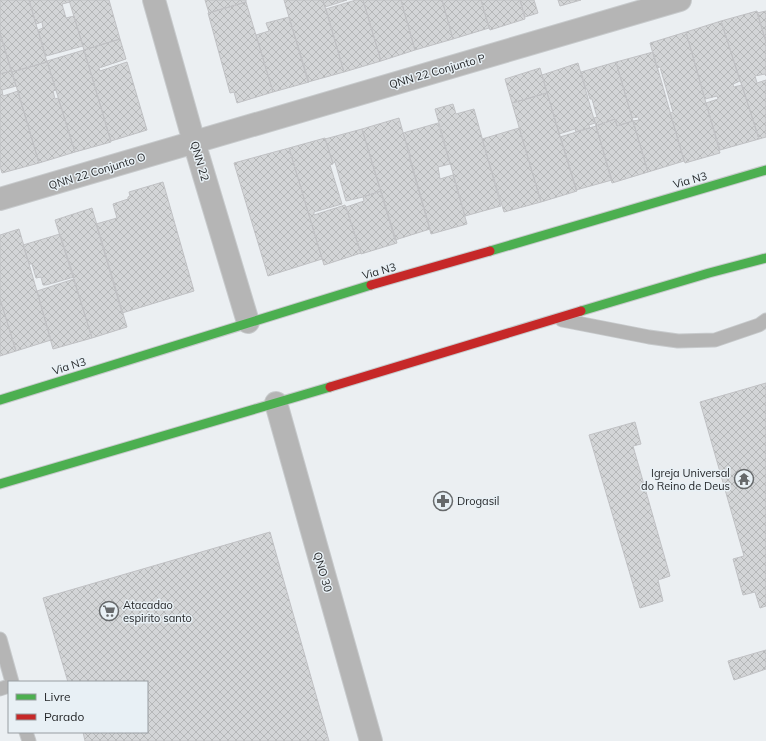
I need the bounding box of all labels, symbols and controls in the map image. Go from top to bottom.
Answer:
street label: QNN 22 Conjunto P [387,51,487,91]
street label: QNN 22 [188,139,212,183]
street label: QNN 22 Conjunto O [47,150,147,192]
street label: Via N3 [671,169,709,191]
street label: Via N3 [360,260,398,282]
street label: Via N3 [50,354,88,378]
place label: Igreja Universal do Reino de Deus [641,466,730,493]
temple icon: Igreja Universal do Reino de Deus [733,468,755,490]
pharmacy icon: Drogasil [432,490,454,512]
place label: Drogasil [457,494,499,508]
street label: QNO 30 [311,550,336,594]
place label: Atacadao espirito santo [123,598,192,625]
supermarket icon: Atacadao espirito santo [98,600,120,622]
legend [8,681,148,733]
text: Livre [44,689,71,704]
text: Parado [44,709,84,724]

